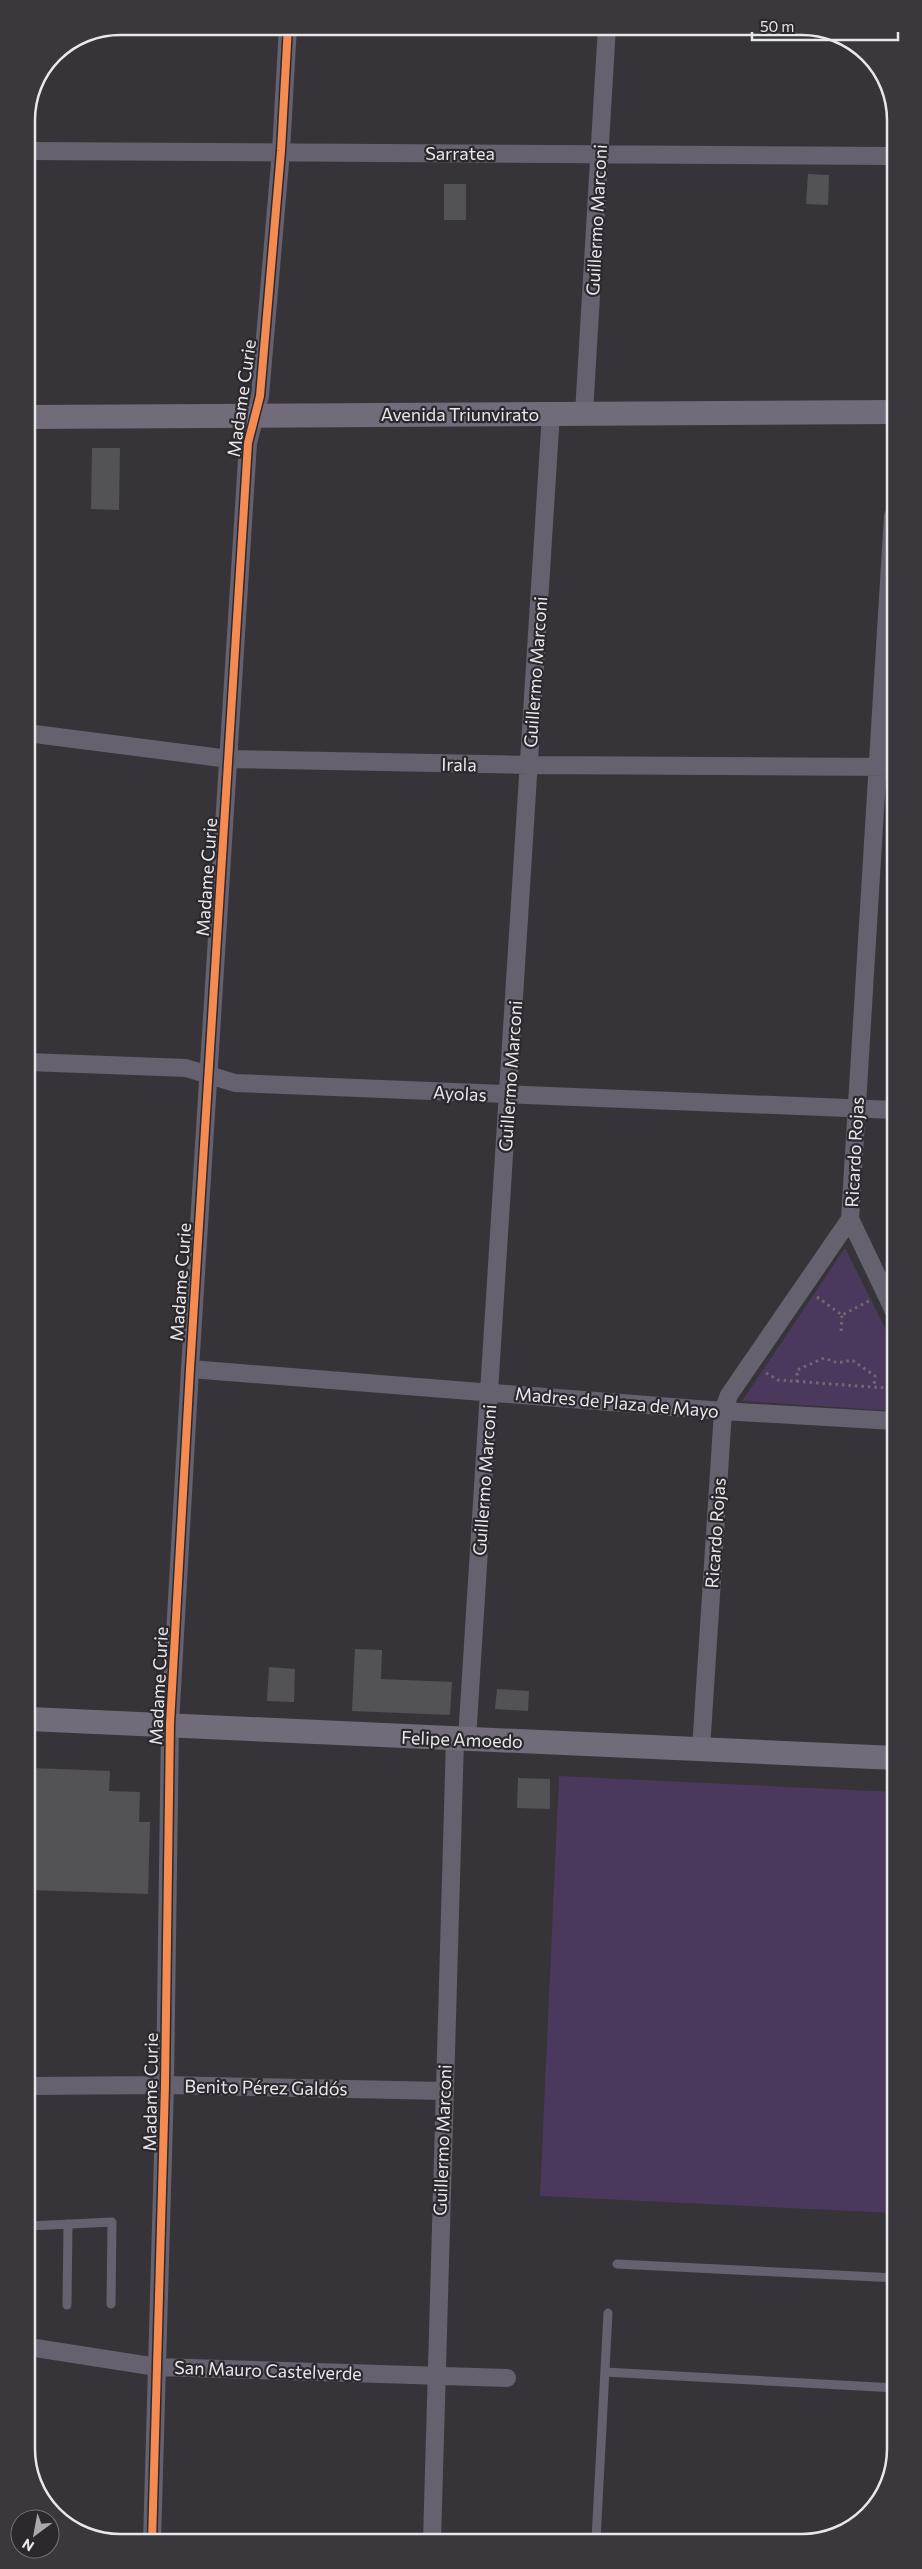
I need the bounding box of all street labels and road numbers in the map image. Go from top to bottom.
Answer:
street label: Sarratea [425,142,495,164]
street label: Guillermo Marconi [581,144,611,296]
street label: Madame Curie [222,338,260,458]
street label: Avenida Triunvirato [381,403,539,425]
street label: Guillermo Marconi [519,596,551,748]
street label: Irala [441,753,477,775]
street label: Madame Curie [191,817,221,937]
street label: Guillermo Marconi [494,1000,526,1152]
street label: Ayolas [433,1081,487,1105]
street label: Ricardo Rojas [840,1096,868,1208]
street label: Madame Curie [165,1222,195,1342]
street label: Madres de Plaza de Mayo [514,1382,720,1422]
street label: Guillermo Marconi [468,1404,500,1556]
street label: Ricardo Rojas [700,1477,730,1589]
street label: Madame Curie [144,1626,172,1746]
street label: Felipe Amoedo [401,1726,523,1752]
street label: Madame Curie [138,2033,162,2151]
street label: Guillermo Marconi [428,2064,456,2216]
street label: Benito Pérez Galdós [184,2075,348,2099]
street label: San Mauro Castelverde [174,2356,362,2384]

